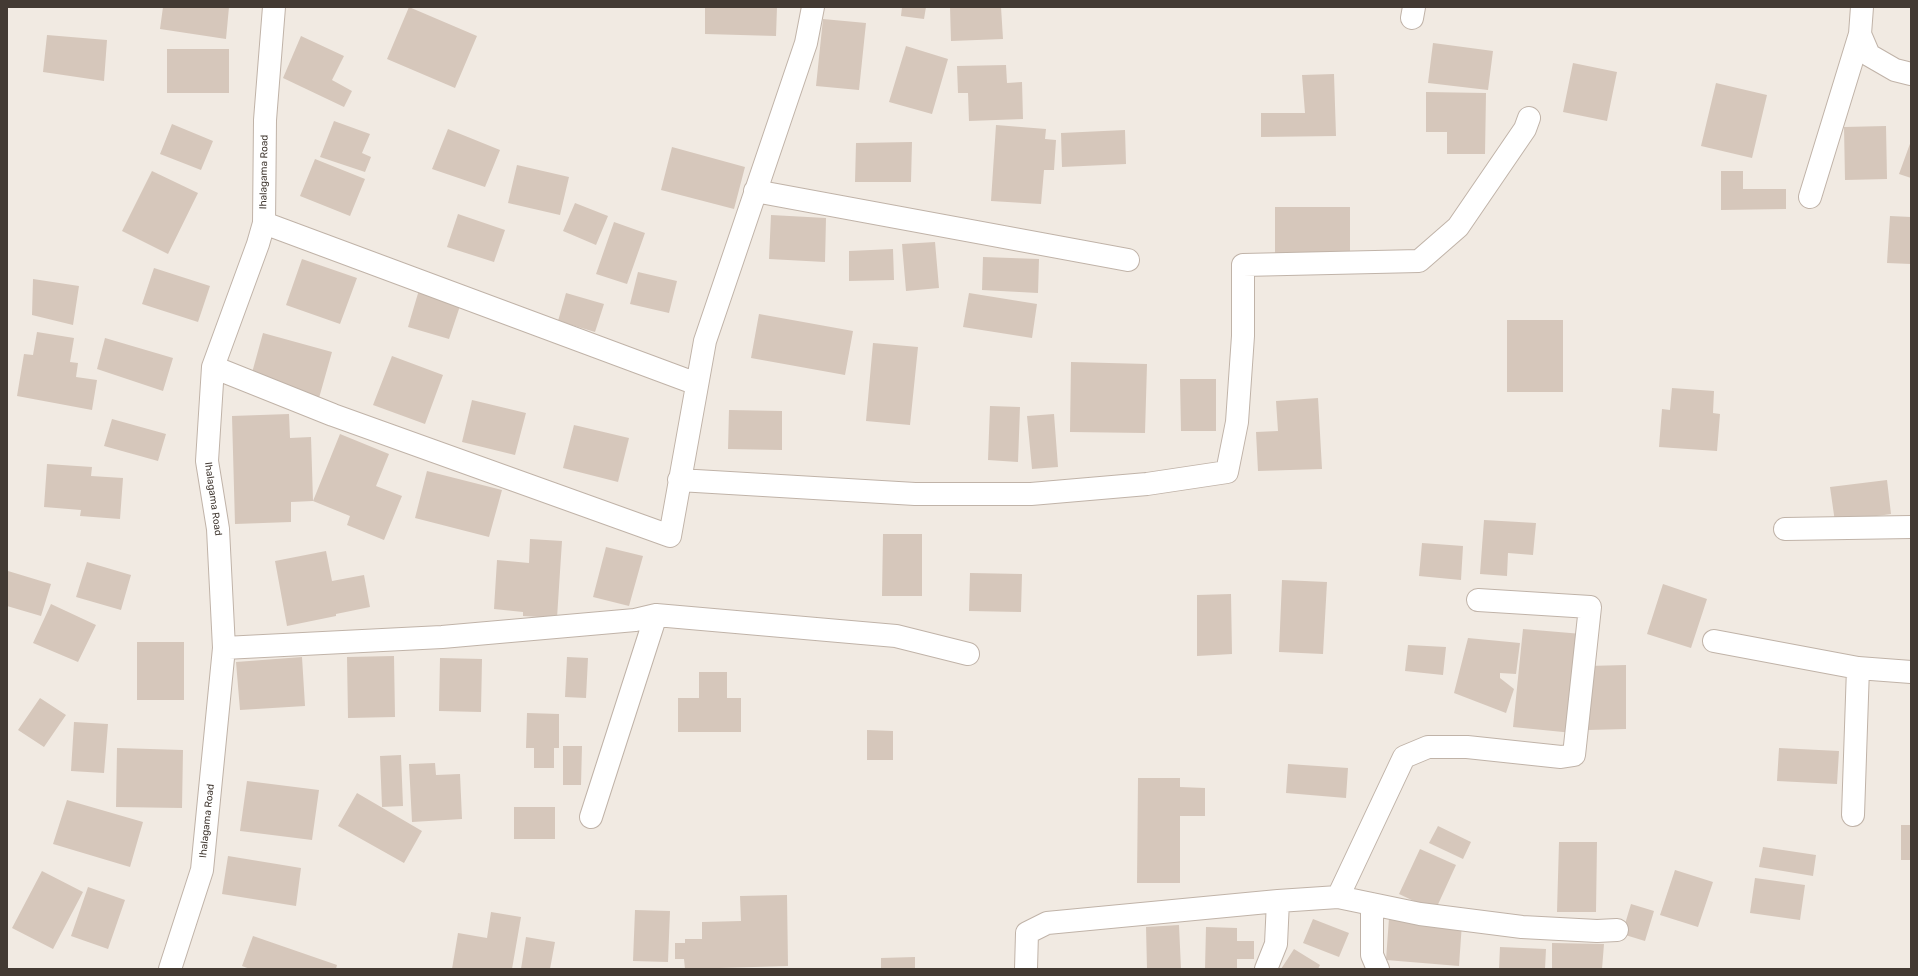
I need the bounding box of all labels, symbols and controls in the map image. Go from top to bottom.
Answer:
street label: Ihalagama Road [257,135,271,209]
street label: Ihalagama Road [202,461,224,537]
street label: Ihalagama Road [197,783,217,859]

